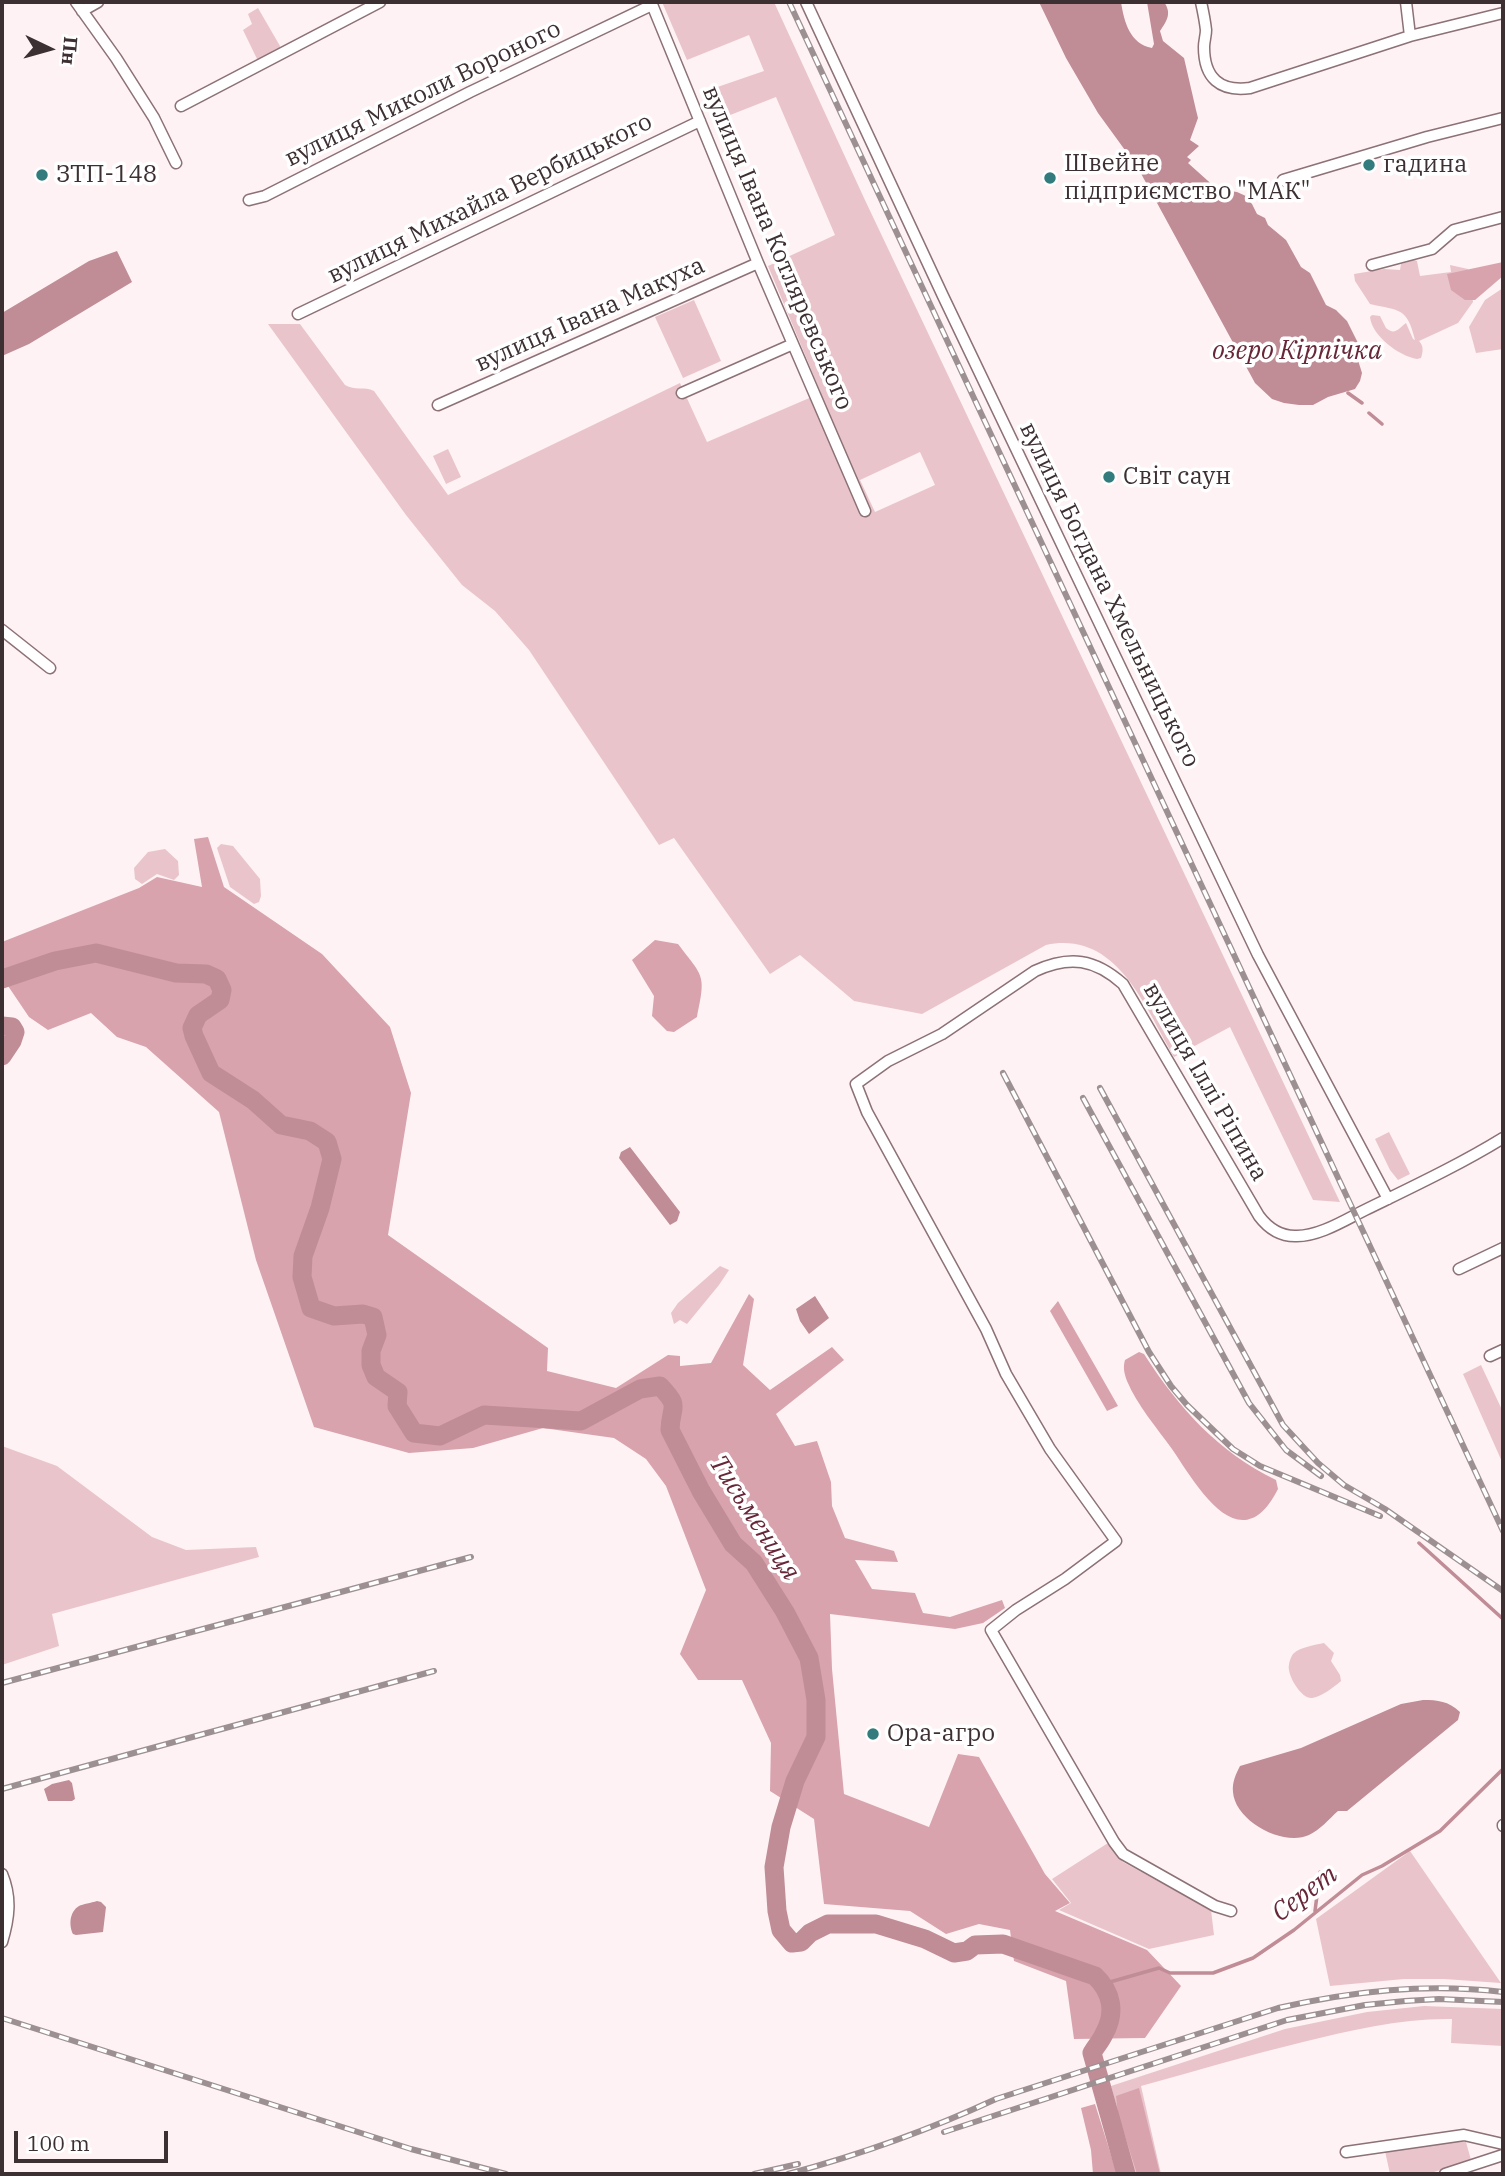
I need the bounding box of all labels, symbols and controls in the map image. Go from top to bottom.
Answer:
north arrow [14,14,84,84]
street label: вулиця Миколи Вороного [280,15,566,173]
text: Пн [57,36,83,66]
street label: вулиця Івана Котляревського [696,82,858,414]
street label: вулиця Михайла Вербицького [323,108,657,290]
place label: Швейне підприємство "МАК" [1064,150,1310,206]
place label: гадина [1383,151,1467,179]
marker: гадина [1361,157,1377,173]
place label: ЗТП-148 [56,161,157,189]
marker: ЗТП-148 [34,167,50,183]
marker: Швейне підприємство "МАК" [1042,170,1058,186]
street label: вулиця Івана Макуха [471,251,709,379]
water label: озеро Кірпічка [1212,335,1382,367]
street label: вулиця Богдана Хмельницького [1013,418,1205,772]
place label: Світ саун [1123,463,1231,491]
marker: Світ саун [1101,469,1117,485]
street label: вулиця Іллі Ріпина [1136,978,1274,1186]
water label: Тисьмениця [702,1450,806,1586]
place label: Ора-агро [887,1720,995,1748]
marker: Ора-агро [865,1726,881,1742]
water label: Серет [1266,1859,1344,1929]
scale bar [18,2116,172,2160]
text: 100 m [27,2129,90,2157]

